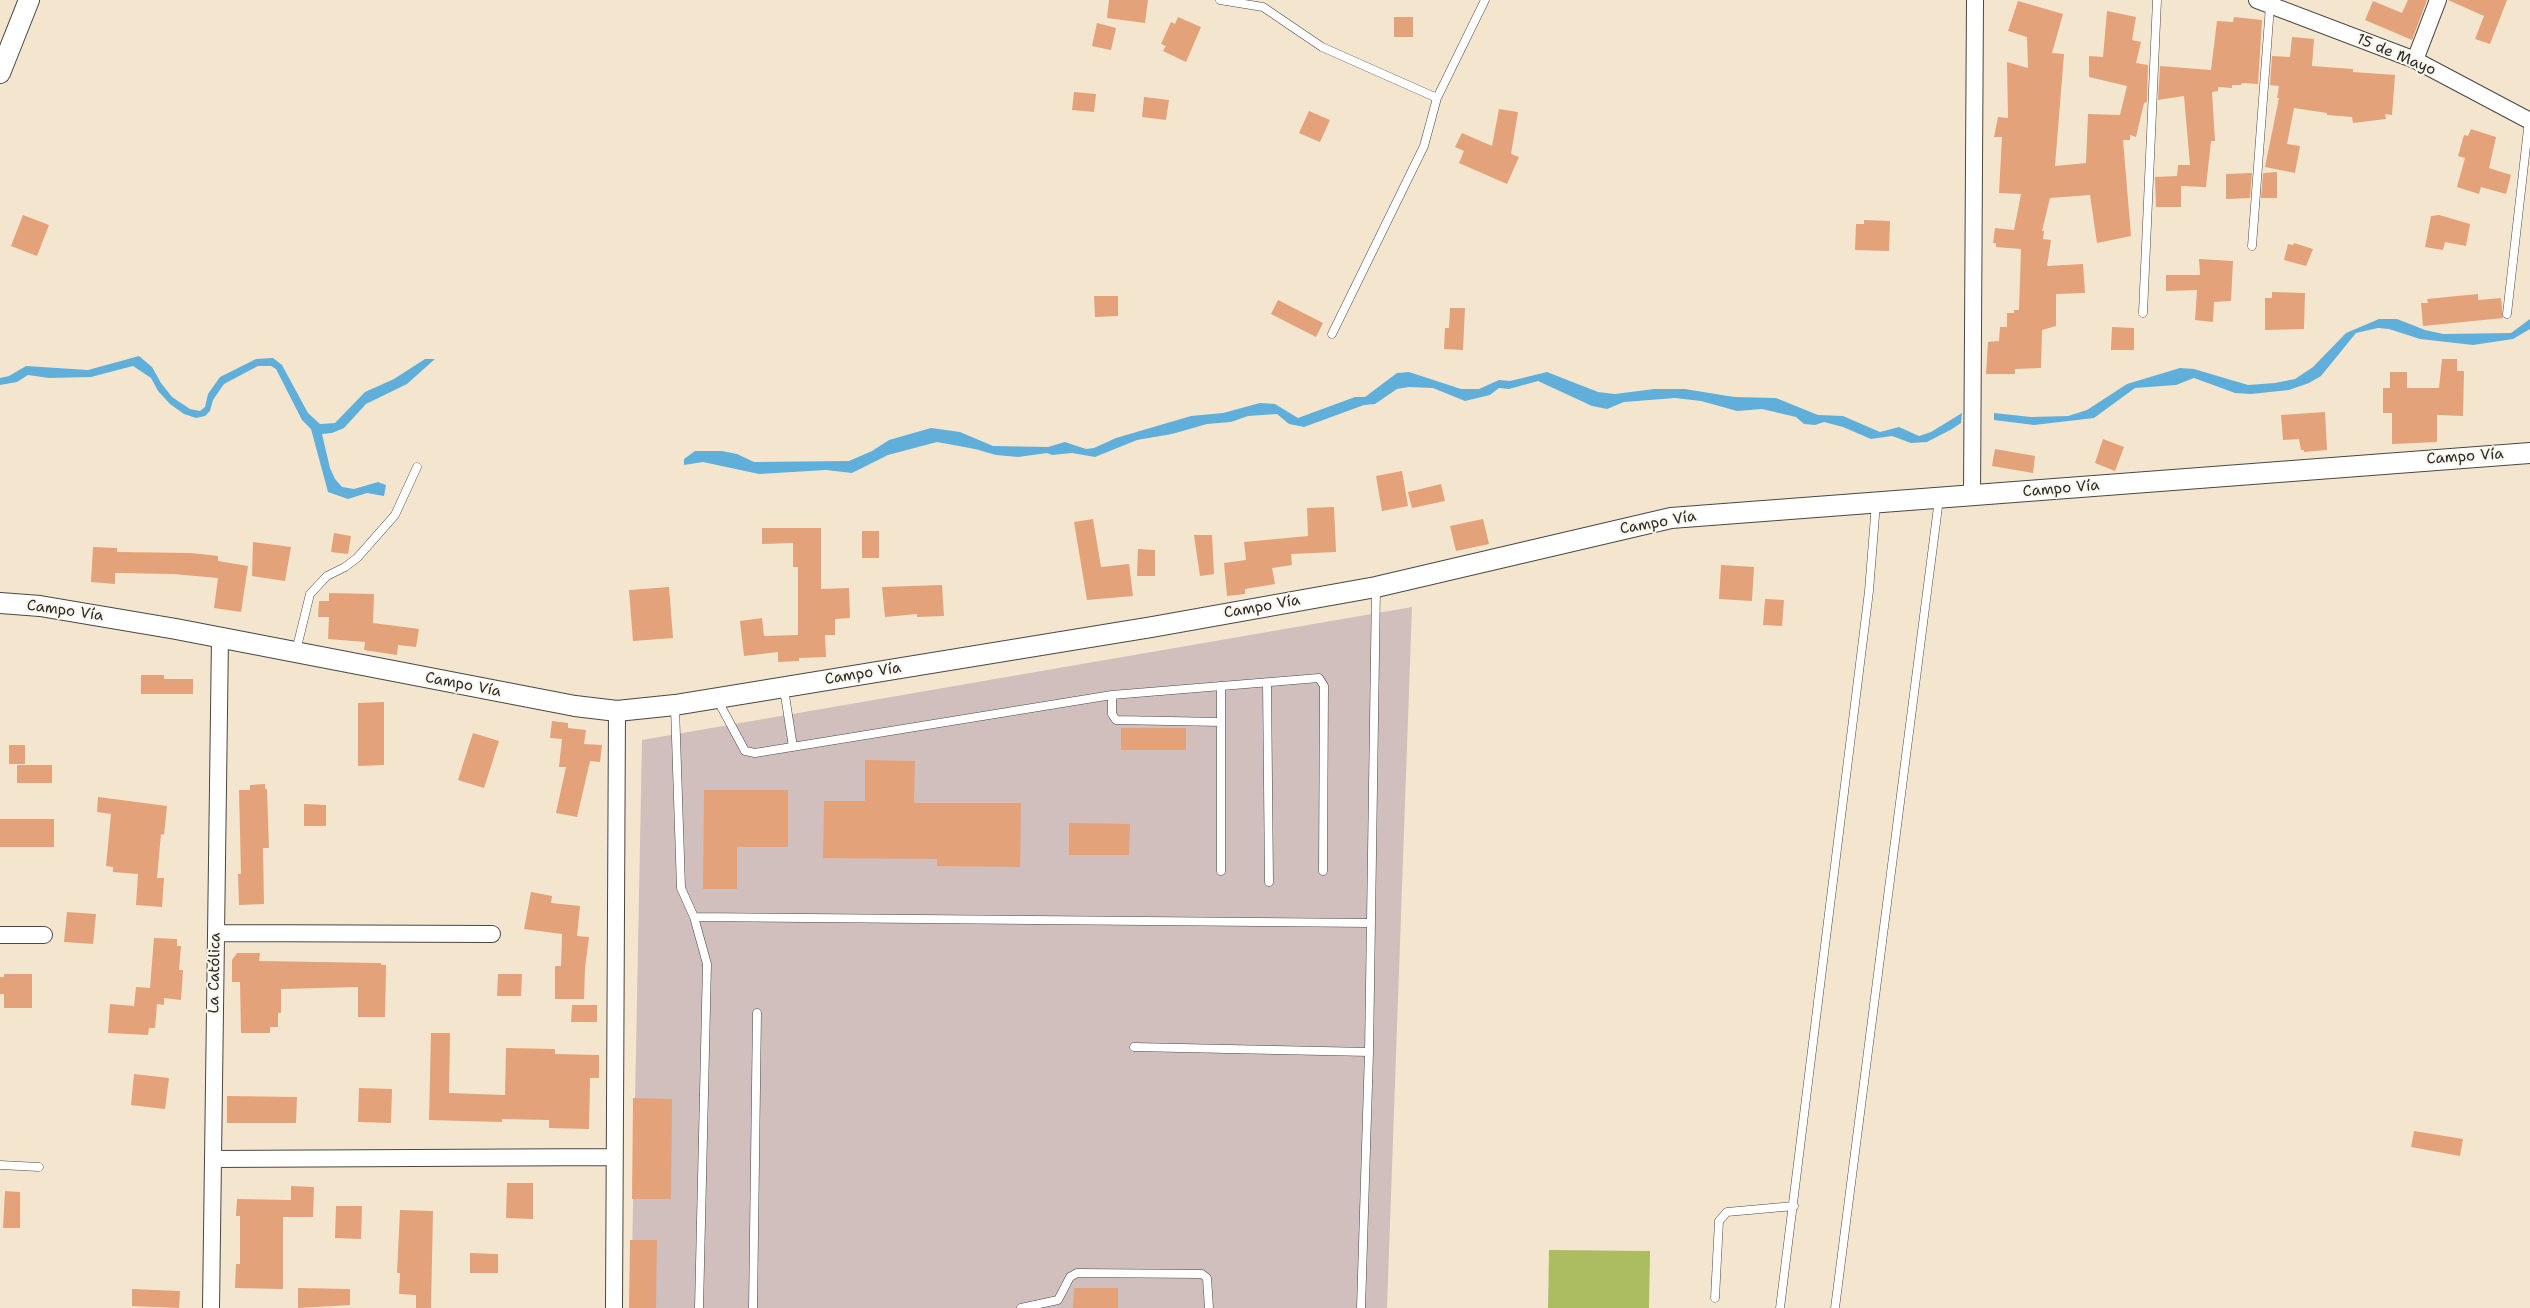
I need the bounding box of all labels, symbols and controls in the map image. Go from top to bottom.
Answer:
street label: 15 de Mayo [2354,30,2438,80]
street label: Campo Vía [2426,445,2504,469]
street label: Campo Vía [2022,477,2100,501]
street label: Campo Vía [1618,507,1698,539]
street label: Campo Vía [1222,591,1302,623]
street label: Campo Vía [26,597,104,625]
street label: Campo Vía [823,659,903,689]
street label: Campo Vía [423,669,503,701]
street label: La Católica [205,932,225,1014]

